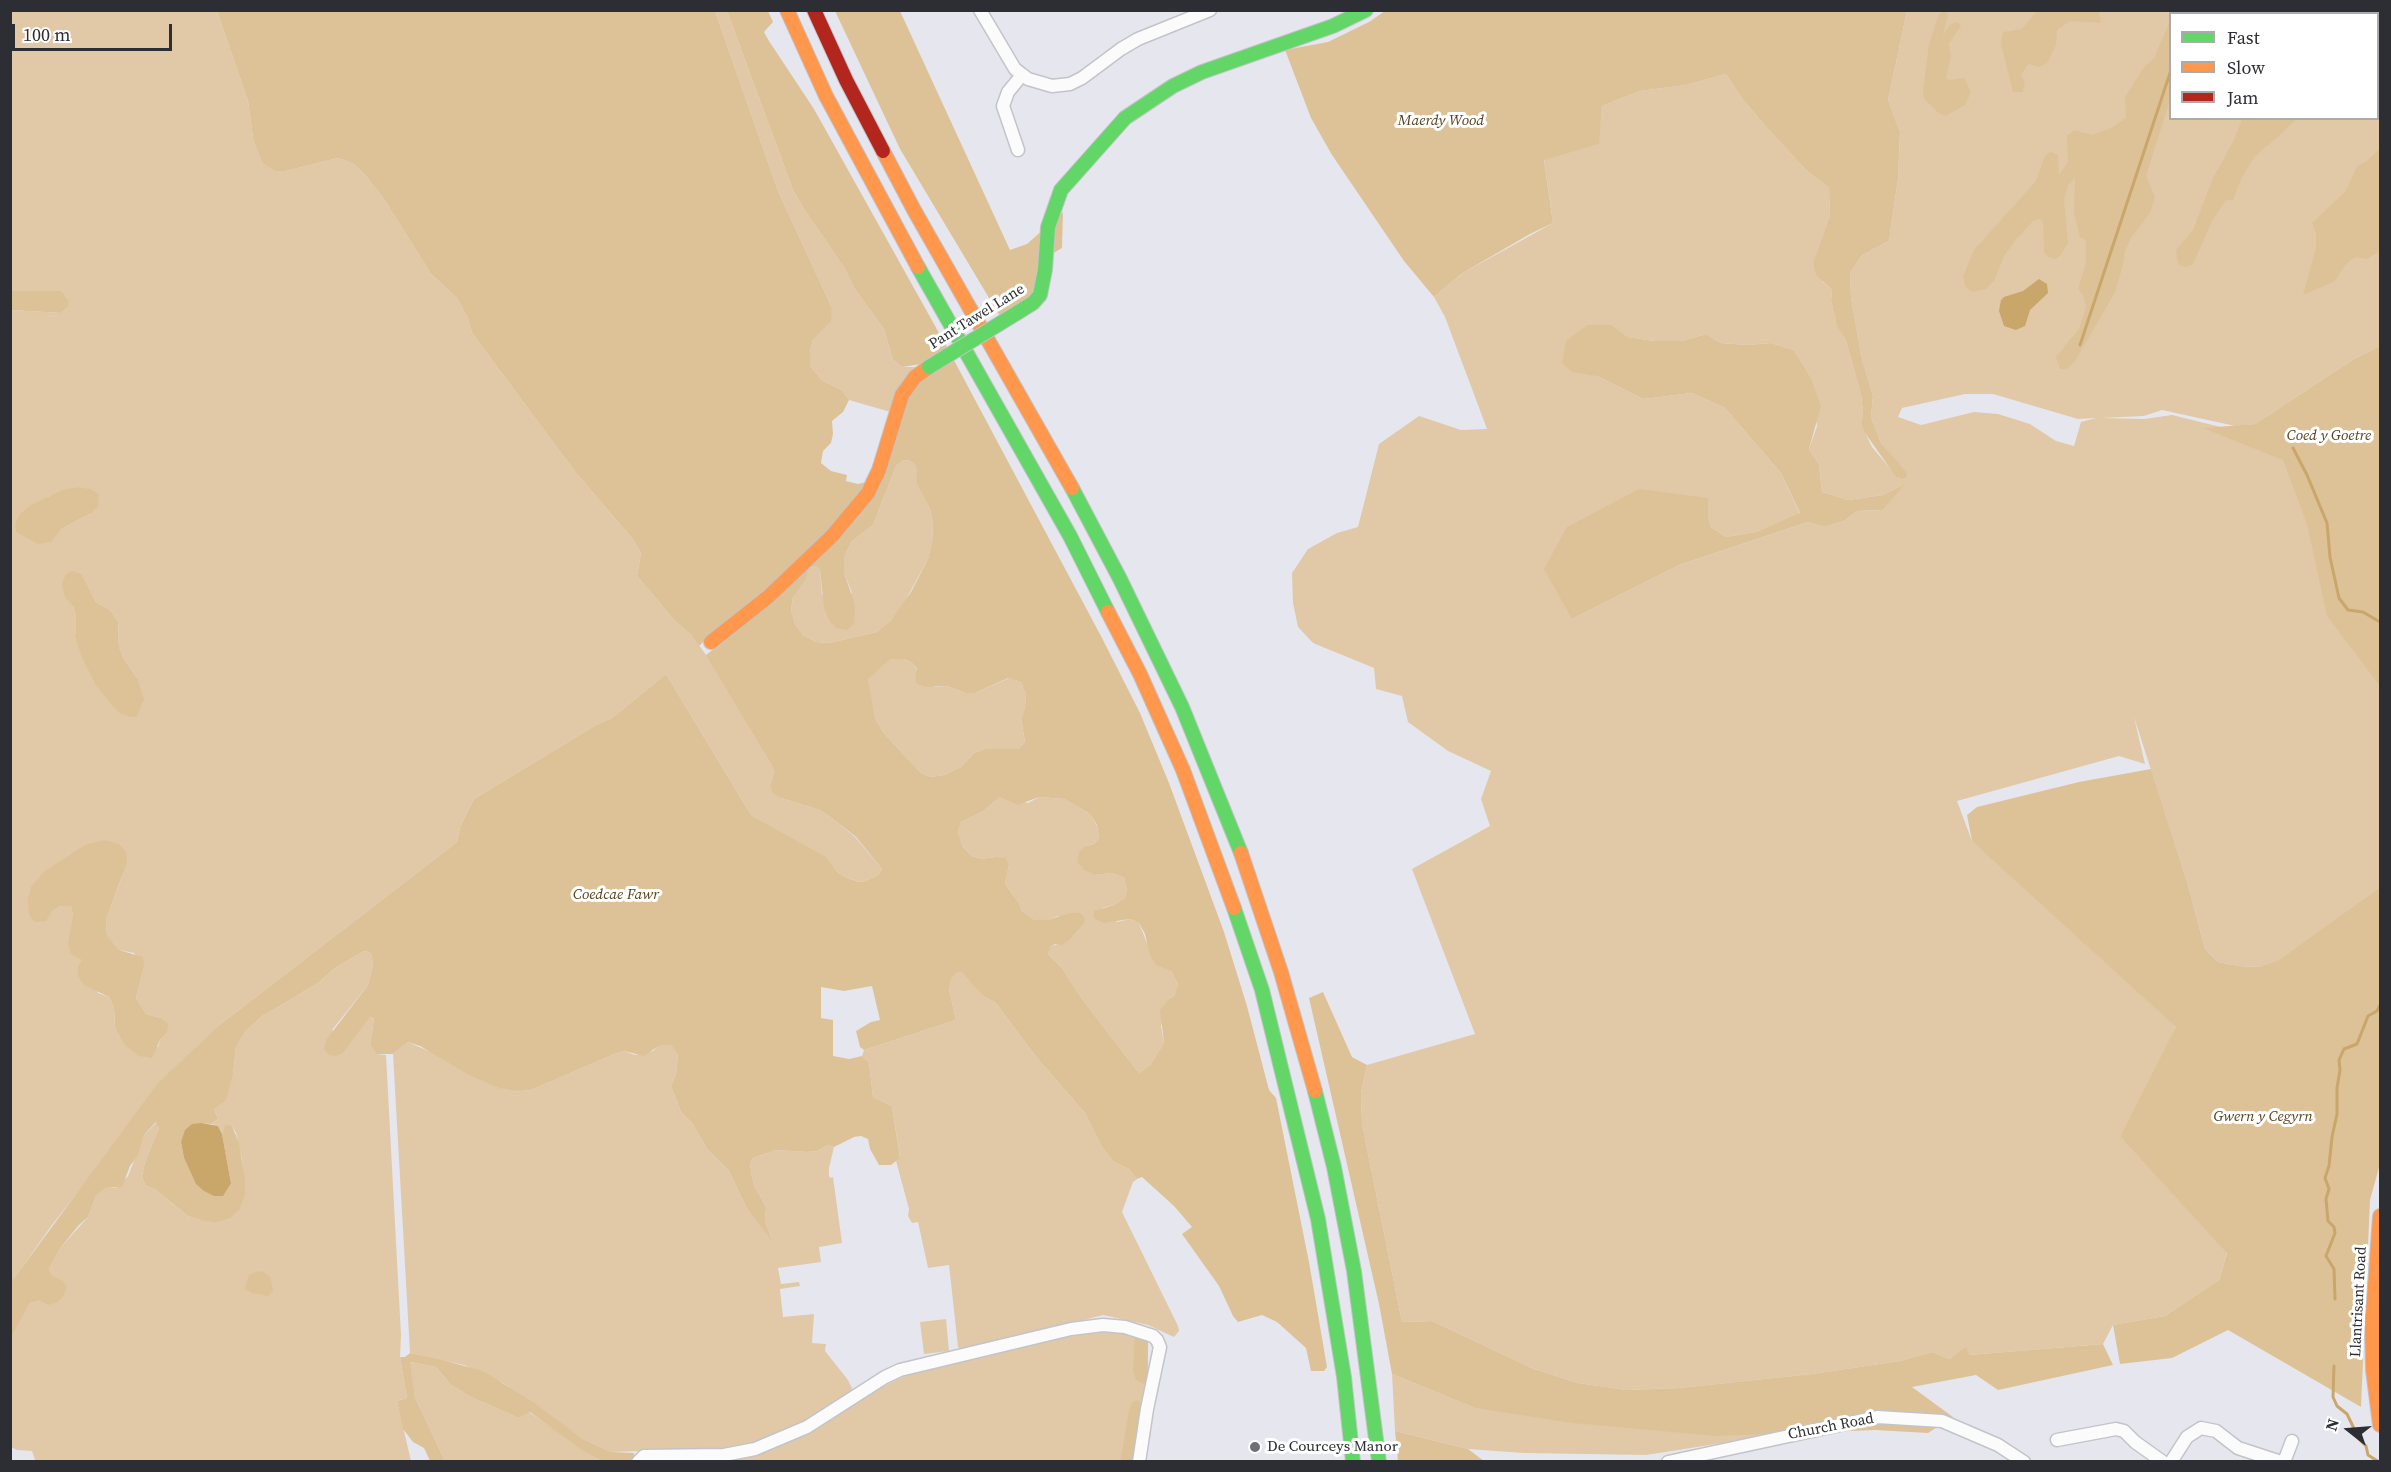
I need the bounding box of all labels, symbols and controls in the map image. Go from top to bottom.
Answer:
scale bar [15,12,176,50]
legend [2169,12,2379,120]
text: 100 m [23,22,70,47]
text: Fast [2227,25,2260,50]
text: Slow [2227,55,2265,80]
text: Jam [2227,85,2259,110]
park label: Maerdy Wood [1398,112,1484,130]
street label: Pant Tawel Lane [926,280,1028,354]
park label: Coed y Goetre [2287,427,2371,445]
park label: Coedcae Fawr [573,886,659,904]
park label: Gwern y Cegyrn [2213,1108,2313,1126]
street label: Llantrisant Road [2347,1246,2371,1358]
north arrow [2319,1400,2379,1460]
street label: Church Road [1787,1410,1875,1444]
text: N [2320,1416,2344,1434]
place label: De Courceys Manor [1267,1438,1398,1456]
marker: De Courceys Manor [1248,1440,1262,1454]

